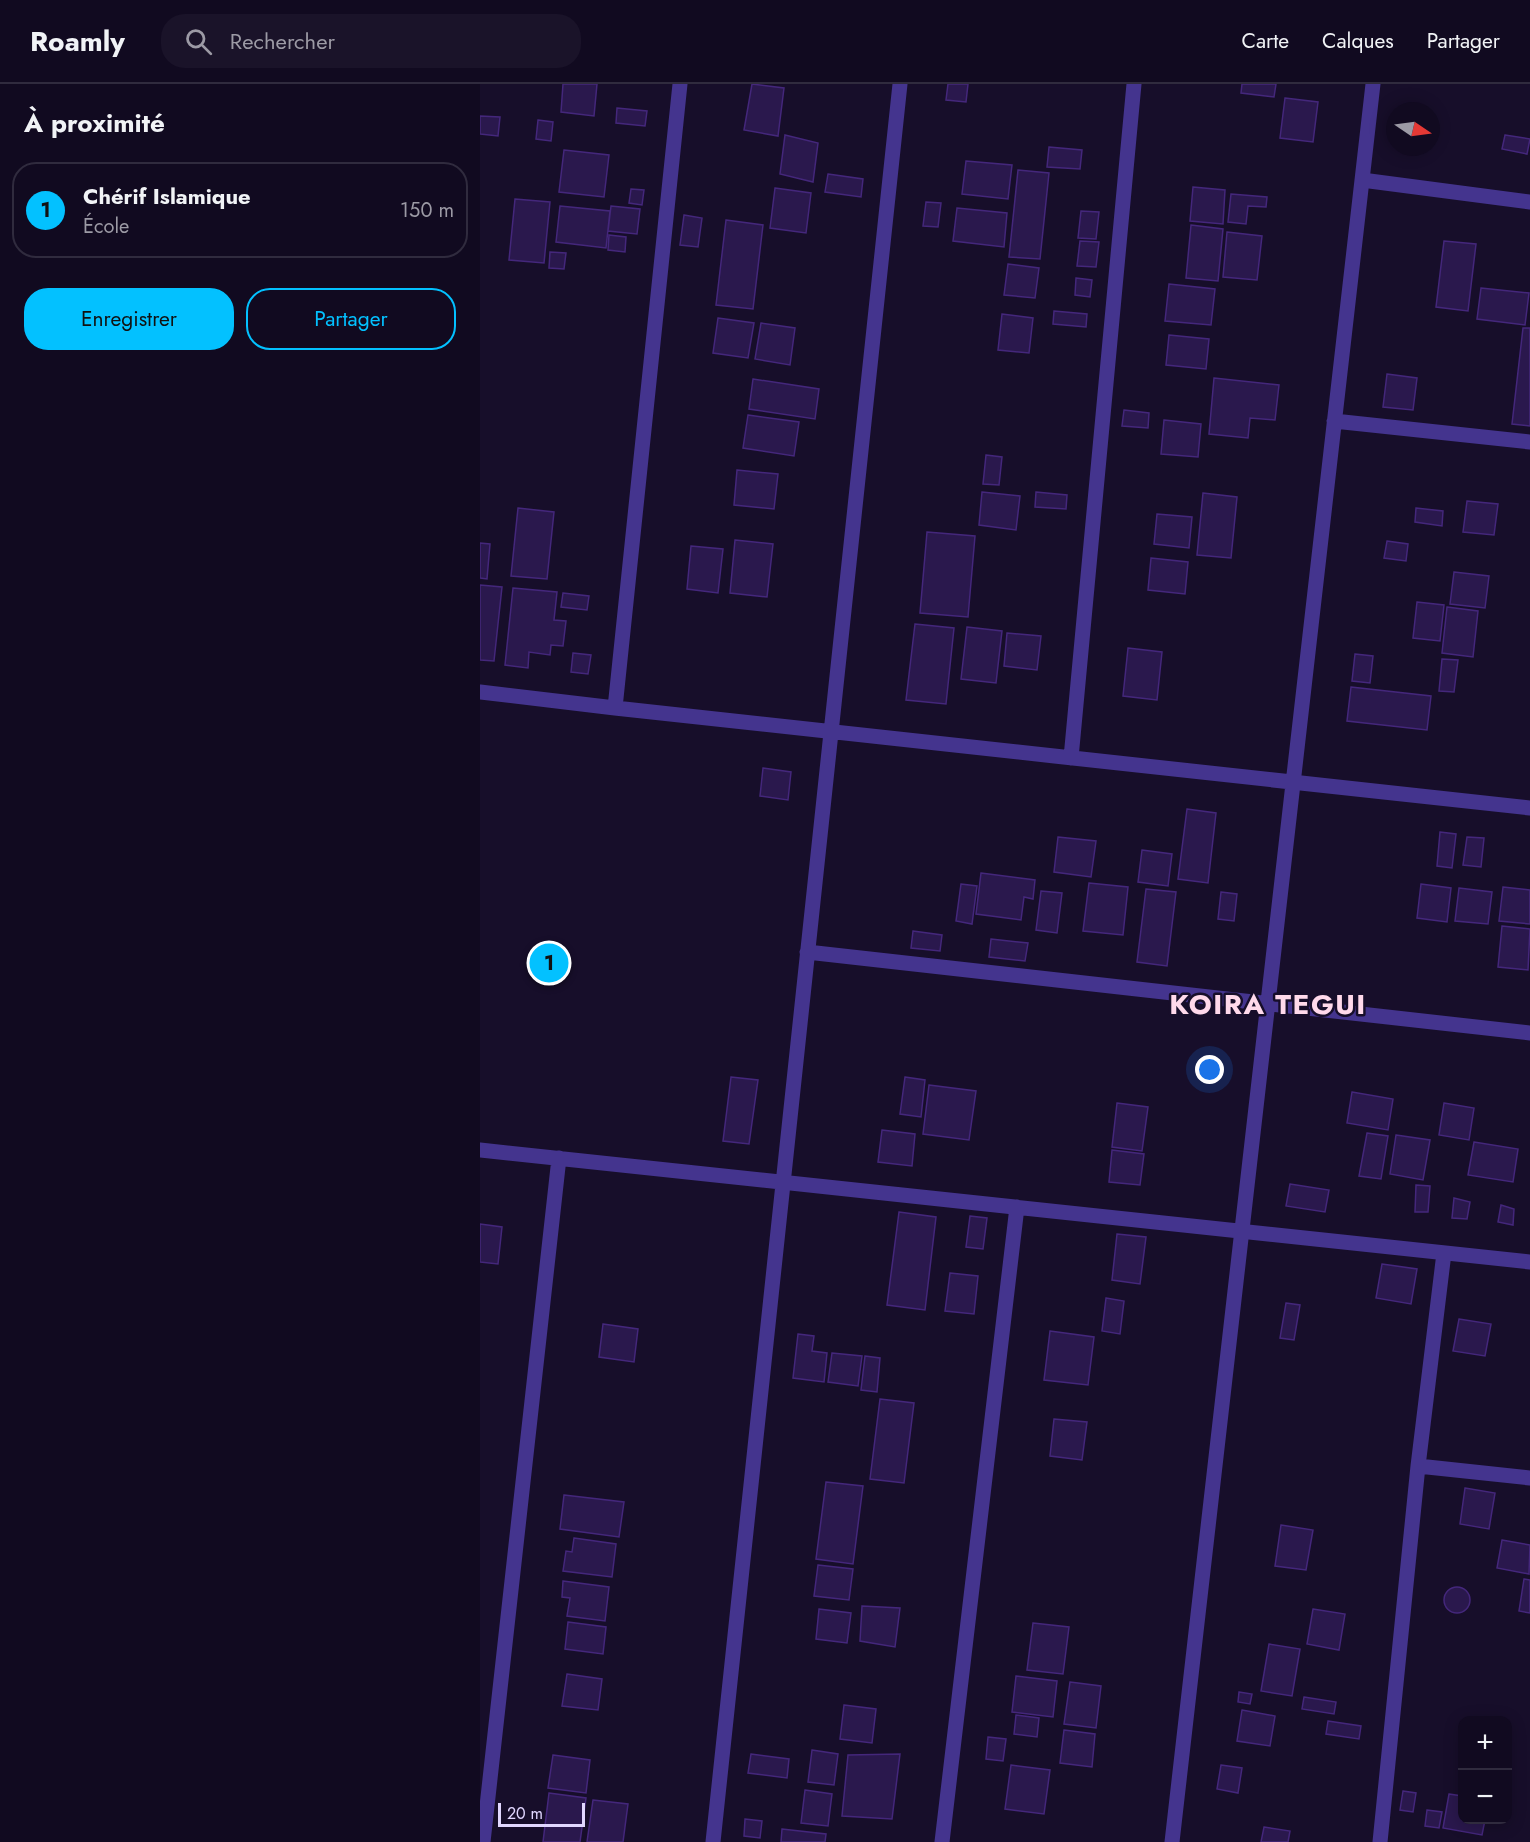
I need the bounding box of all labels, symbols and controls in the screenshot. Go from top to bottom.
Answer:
search box [161,14,581,68]
text: Roamly [30,21,125,62]
icon: search [182,25,215,58]
text: Rechercher [230,25,335,57]
text: Carte [1242,26,1289,56]
text: Calques [1322,26,1394,56]
text: Partager [1427,26,1500,56]
north arrow [1386,102,1440,156]
text: À proximité [24,104,165,142]
text: Chérif Islamique [83,180,251,212]
text: 1 [40,196,51,225]
text: 150 m [400,196,454,225]
text: École [83,212,129,241]
button: Enregistrer [24,288,234,350]
button: Partager [246,288,456,350]
pin: 1 [530,940,568,986]
district label: KOIRA TEGUI [1169,984,1367,1025]
your location [1195,1055,1224,1084]
map controls [1458,1716,1512,1824]
button: + [1458,1716,1512,1770]
button: − [1458,1770,1512,1824]
scale bar [498,1800,585,1828]
text: 20 m [507,1802,543,1825]

